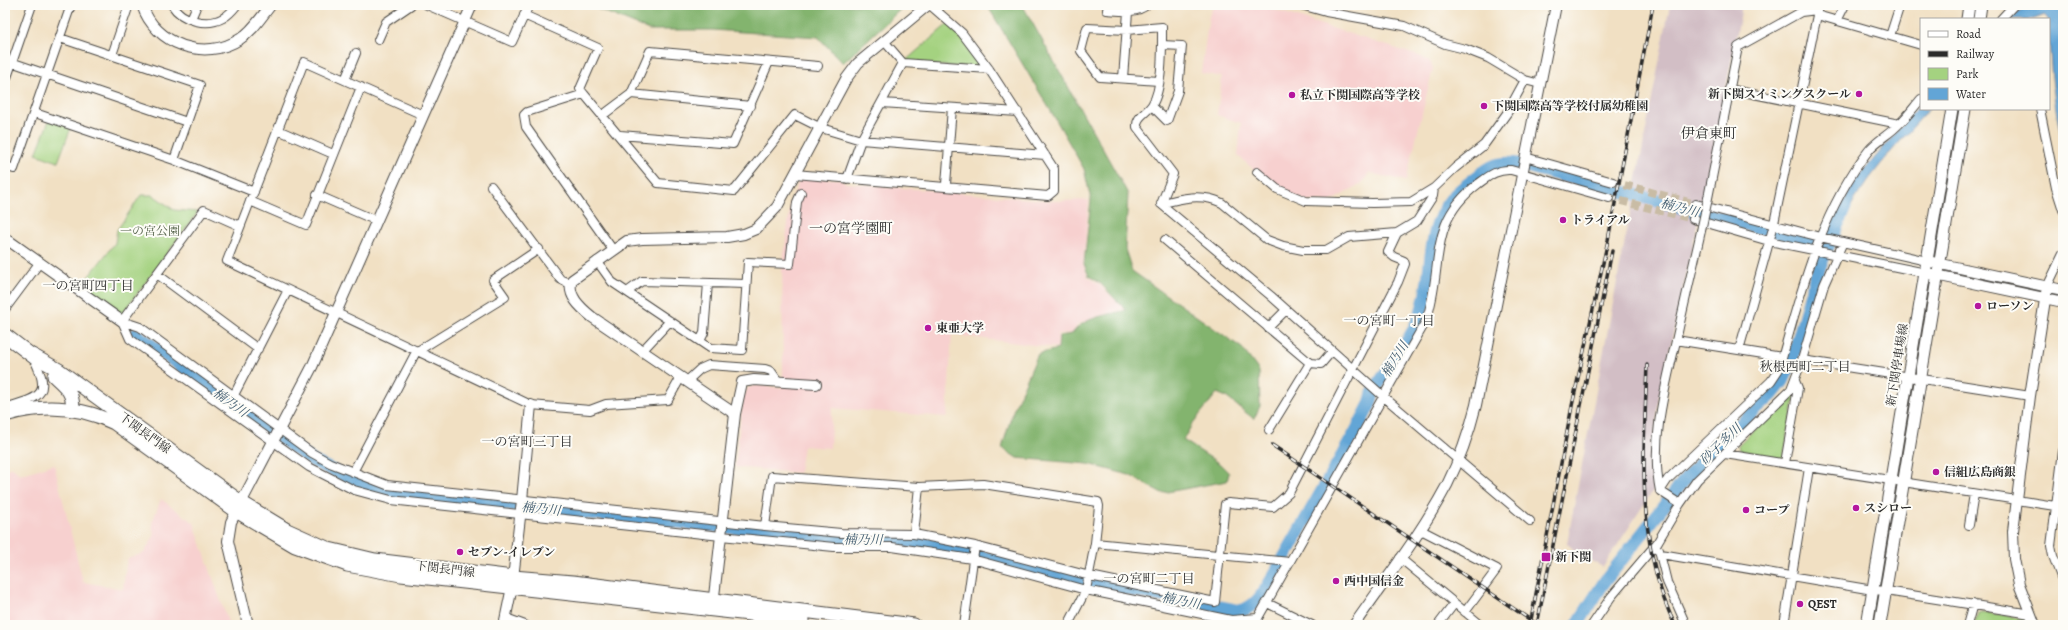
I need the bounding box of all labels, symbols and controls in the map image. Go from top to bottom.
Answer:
legend [1920,18,2050,110]
text: Road [1956,26,1982,42]
text: Railway [1956,46,1995,62]
text: Park [1956,66,1979,82]
place label: 新下関スイミングスクール [1708,86,1851,102]
text: Water [1955,86,1986,102]
place label: 私立下関国際高等学校 [1300,87,1420,103]
marker: 新下関スイミングスクール [1854,89,1864,99]
marker: 私立下関国際高等学校 [1287,90,1297,100]
place label: 下関国際高等学校付属幼稚園 [1492,98,1648,114]
marker: 下関国際高等学校付属幼稚園 [1479,101,1489,111]
district label: 伊倉東町 [1681,124,1737,143]
water label: 楠乃川 [1659,194,1703,221]
place label: トライアル [1571,212,1630,228]
marker: トライアル [1558,215,1568,225]
district label: 一の宮学園町 [809,219,893,238]
park label: 一の宮公園 [120,223,180,239]
district label: 一の宮町四丁目 [42,277,134,294]
place label: ローソン [1986,298,2034,314]
marker: ローソン [1973,301,1983,311]
district label: 一の宮町一丁目 [1343,312,1435,329]
place label: 東亜大学 [936,320,984,336]
street label: 新下関停車場線 [1883,322,1911,408]
marker: 東亜大学 [923,323,933,333]
water label: 楠乃川 [1377,337,1413,380]
district label: 秋根西町二丁目 [1759,358,1851,375]
water label: 楠乃川 [210,384,253,422]
street label: 下関長門線 [116,409,174,457]
water label: 砂子多川 [1696,419,1746,469]
district label: 一の宮町三丁目 [481,433,573,450]
place label: 信組広島商銀 [1944,464,2016,480]
marker: 信組広島商銀 [1931,467,1941,477]
water label: 楠乃川 [521,498,563,519]
place label: スシロー [1864,500,1912,516]
place label: コープ [1754,502,1789,518]
marker: スシロー [1851,503,1861,513]
marker: コープ [1741,505,1751,515]
water label: 楠乃川 [843,531,885,548]
place label: セブン-イレブン [468,544,555,560]
marker: セブン-イレブン [455,547,465,557]
place label: 新下関 [1555,549,1591,565]
marker: 新下関 [1540,551,1552,563]
street label: 下関長門線 [414,557,476,581]
district label: 一の宮町二丁目 [1103,570,1195,587]
place label: 西中国信金 [1344,573,1404,589]
marker: 西中国信金 [1331,576,1341,586]
water label: 楠乃川 [1160,588,1204,613]
place label: QEST [1808,596,1837,612]
marker: QEST [1795,599,1805,609]

